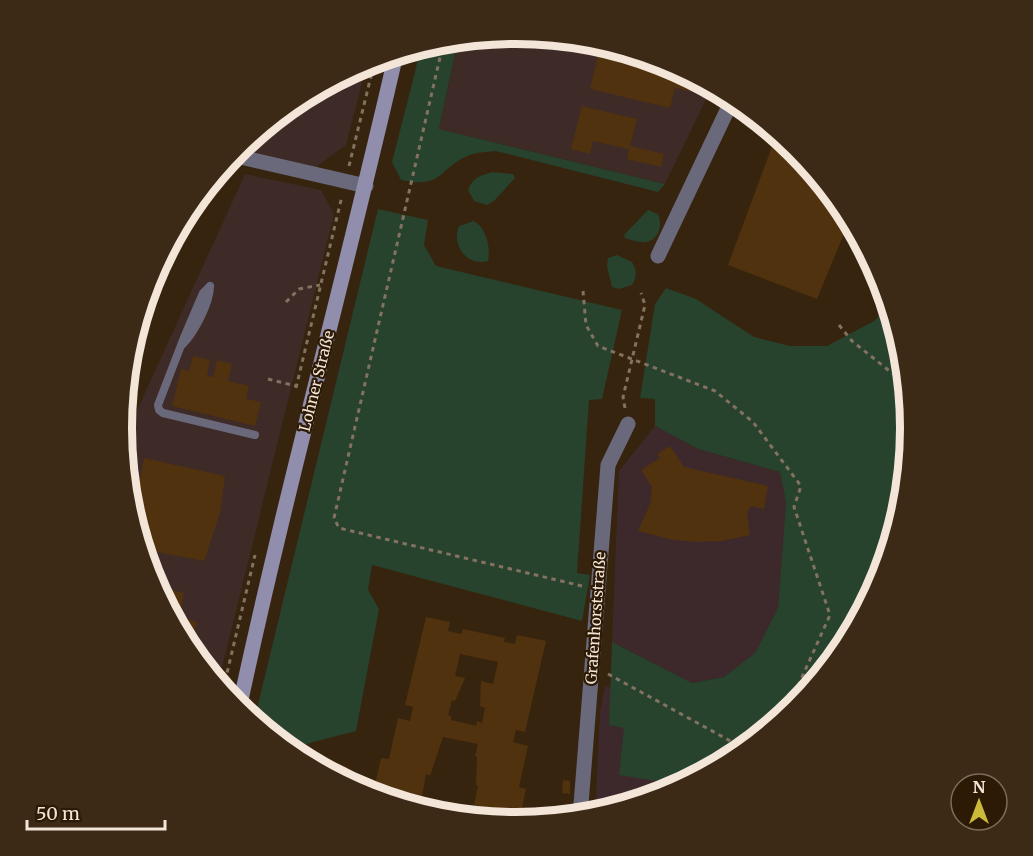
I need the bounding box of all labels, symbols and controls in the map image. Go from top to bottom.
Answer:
street label: Lohner Straße [295,328,338,433]
street label: Grafenhorststraße [581,551,610,685]
north arrow [949,772,1009,832]
text: N [973,777,986,797]
scale bar [27,793,165,831]
text: 50 m [36,802,80,825]

